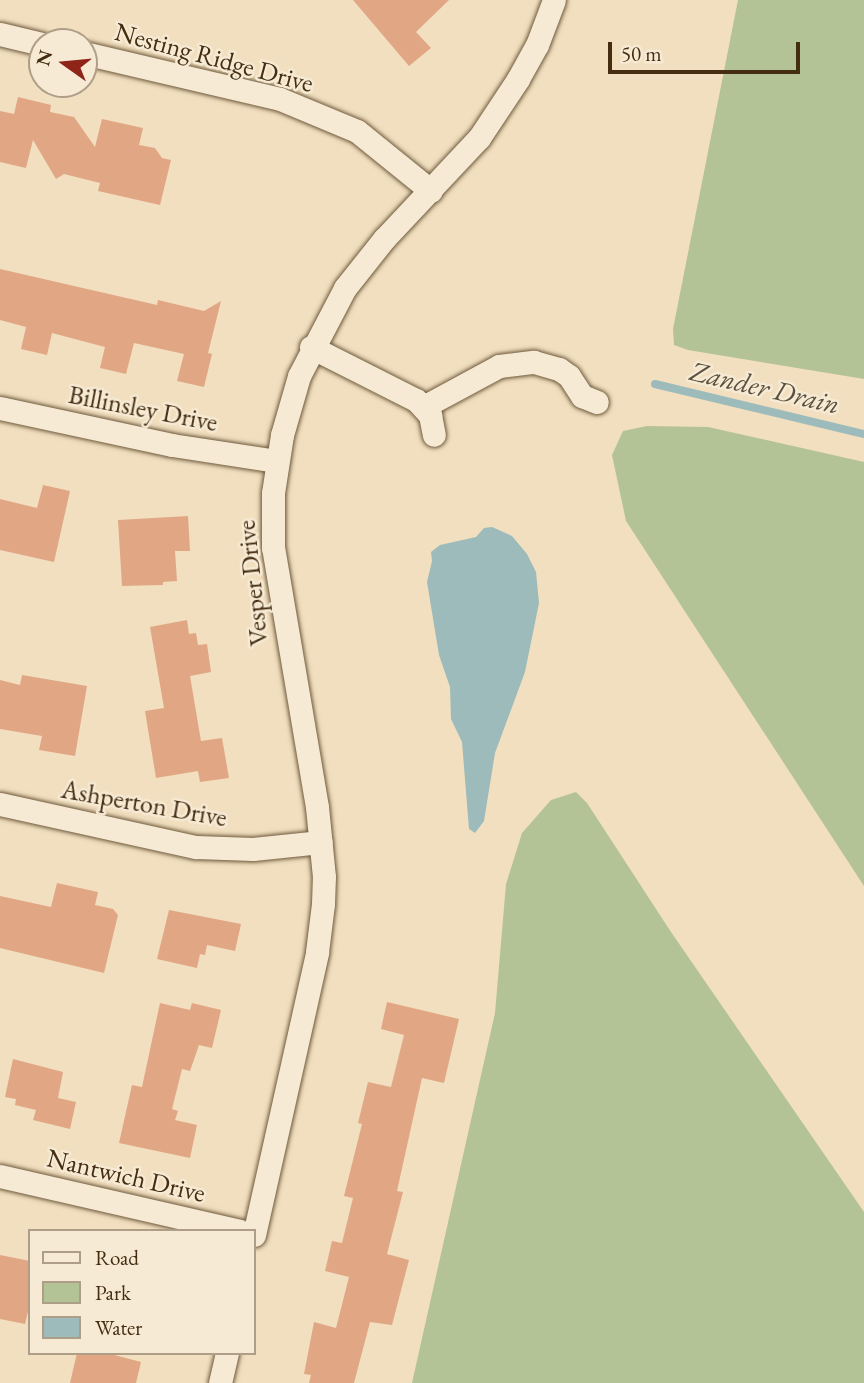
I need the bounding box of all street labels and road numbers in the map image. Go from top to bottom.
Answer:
street label: Nesting Ridge Drive [111,17,317,99]
street label: Billinsley Drive [66,379,220,439]
street label: Vesper Drive [231,518,275,648]
street label: Ashperton Drive [59,774,229,834]
street label: Nantwich Drive [44,1143,208,1209]

